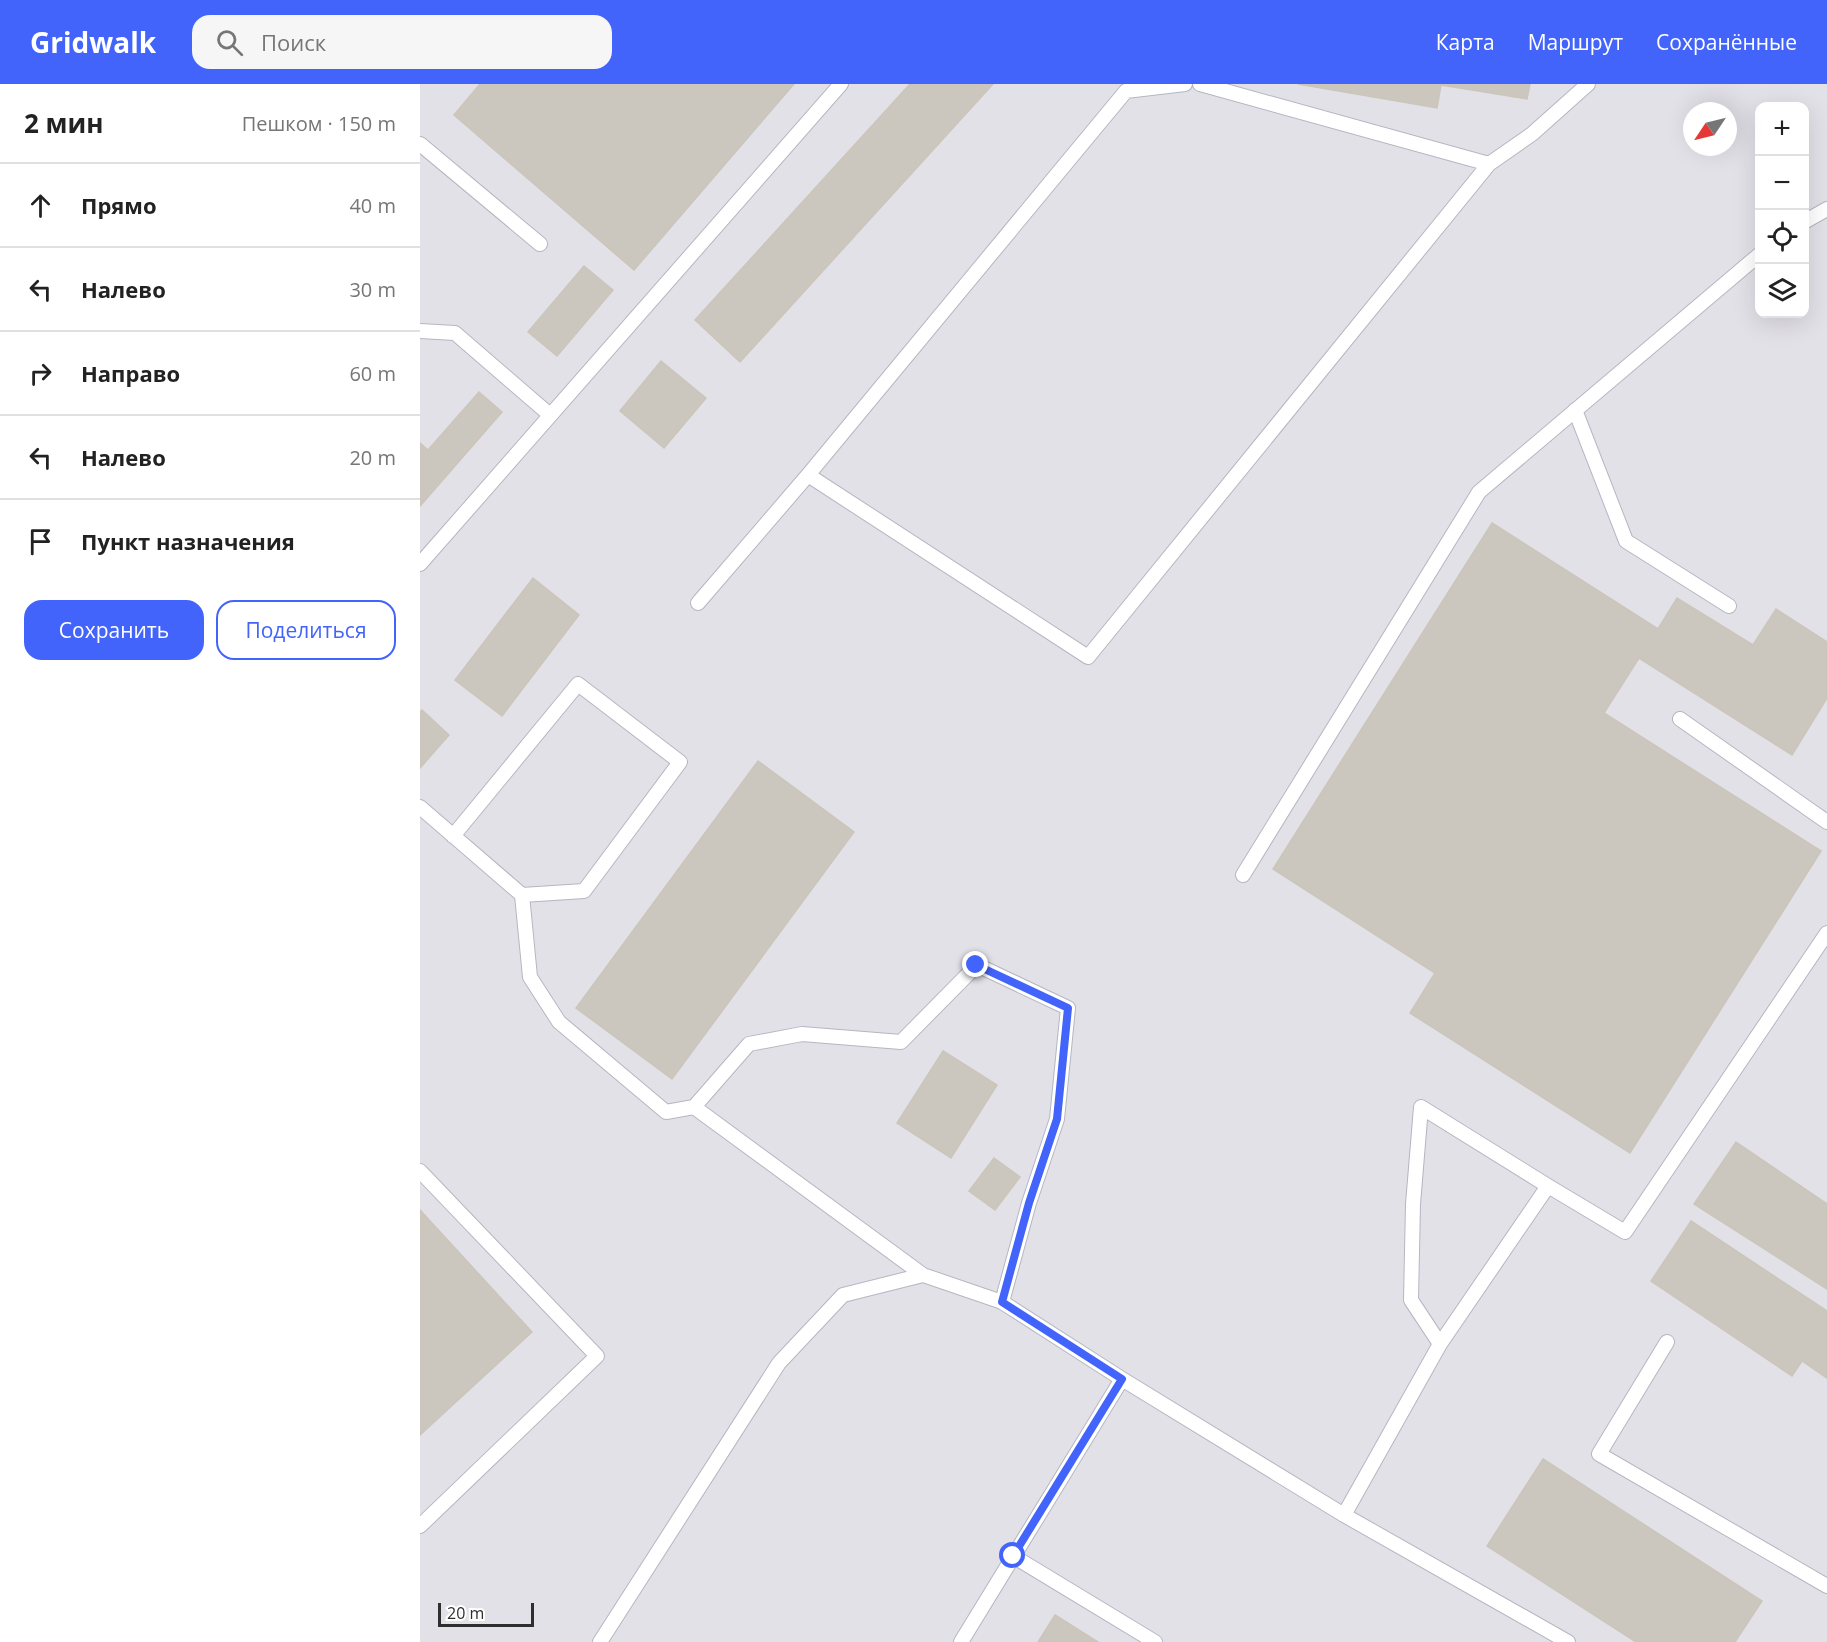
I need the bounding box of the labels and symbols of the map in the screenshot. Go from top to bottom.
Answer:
north arrow [1683,102,1737,156]
route end [962,951,988,977]
route start [999,1542,1025,1568]
scale bar [438,1600,534,1628]

